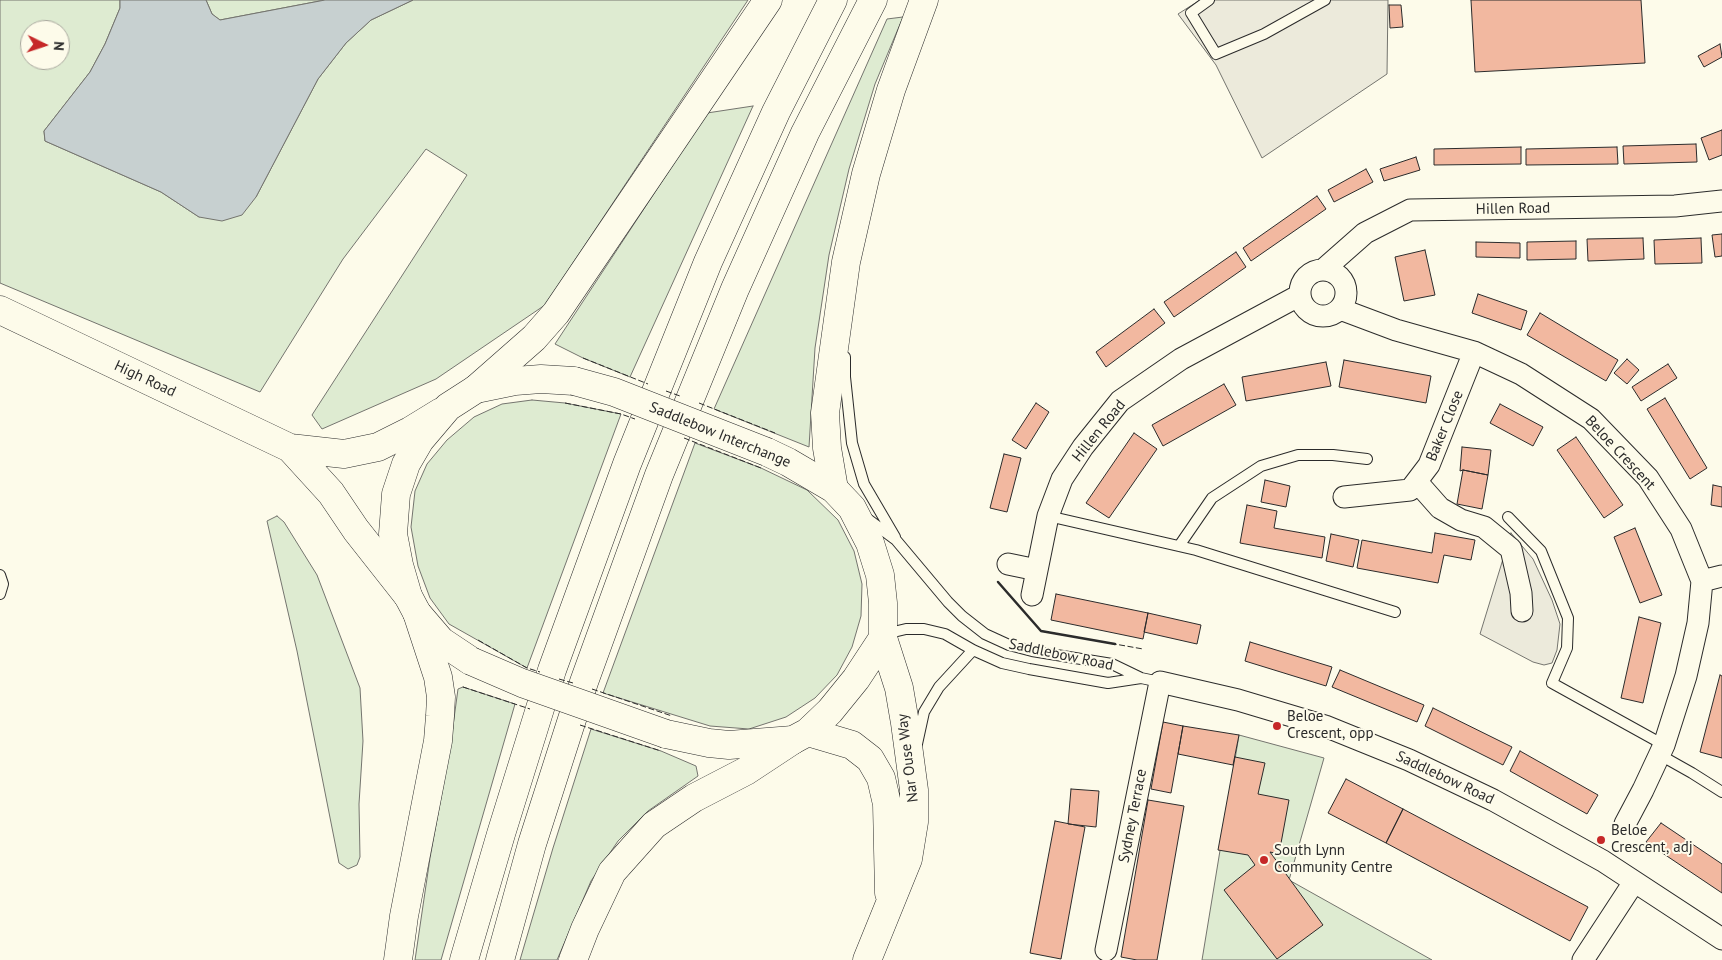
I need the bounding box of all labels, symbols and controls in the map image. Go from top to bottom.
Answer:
north arrow [20,20,70,70]
text: N [50,41,68,51]
street label: Hillen Road [1476,199,1550,219]
street label: High Road [111,357,179,401]
street label: Baker Close [1423,388,1467,464]
street label: Hillen Road [1069,396,1129,466]
street label: Saddlebow Interchange [647,398,793,472]
street label: Beloe Crescent [1581,412,1659,494]
street label: Saddlebow Road [1007,635,1115,675]
place label: Beloe Crescent, opp [1287,708,1374,743]
street label: Nar Ouse Way [894,713,922,803]
marker: Beloe Crescent, opp [1271,720,1283,732]
street label: Saddlebow Road [1393,747,1497,809]
street label: Sydney Terrace [1115,768,1151,864]
place label: Beloe Crescent, adj [1611,822,1693,857]
marker: Beloe Crescent, adj [1595,834,1607,846]
place label: South Lynn Community Centre [1274,842,1392,877]
marker: South Lynn Community Centre [1258,854,1270,866]

